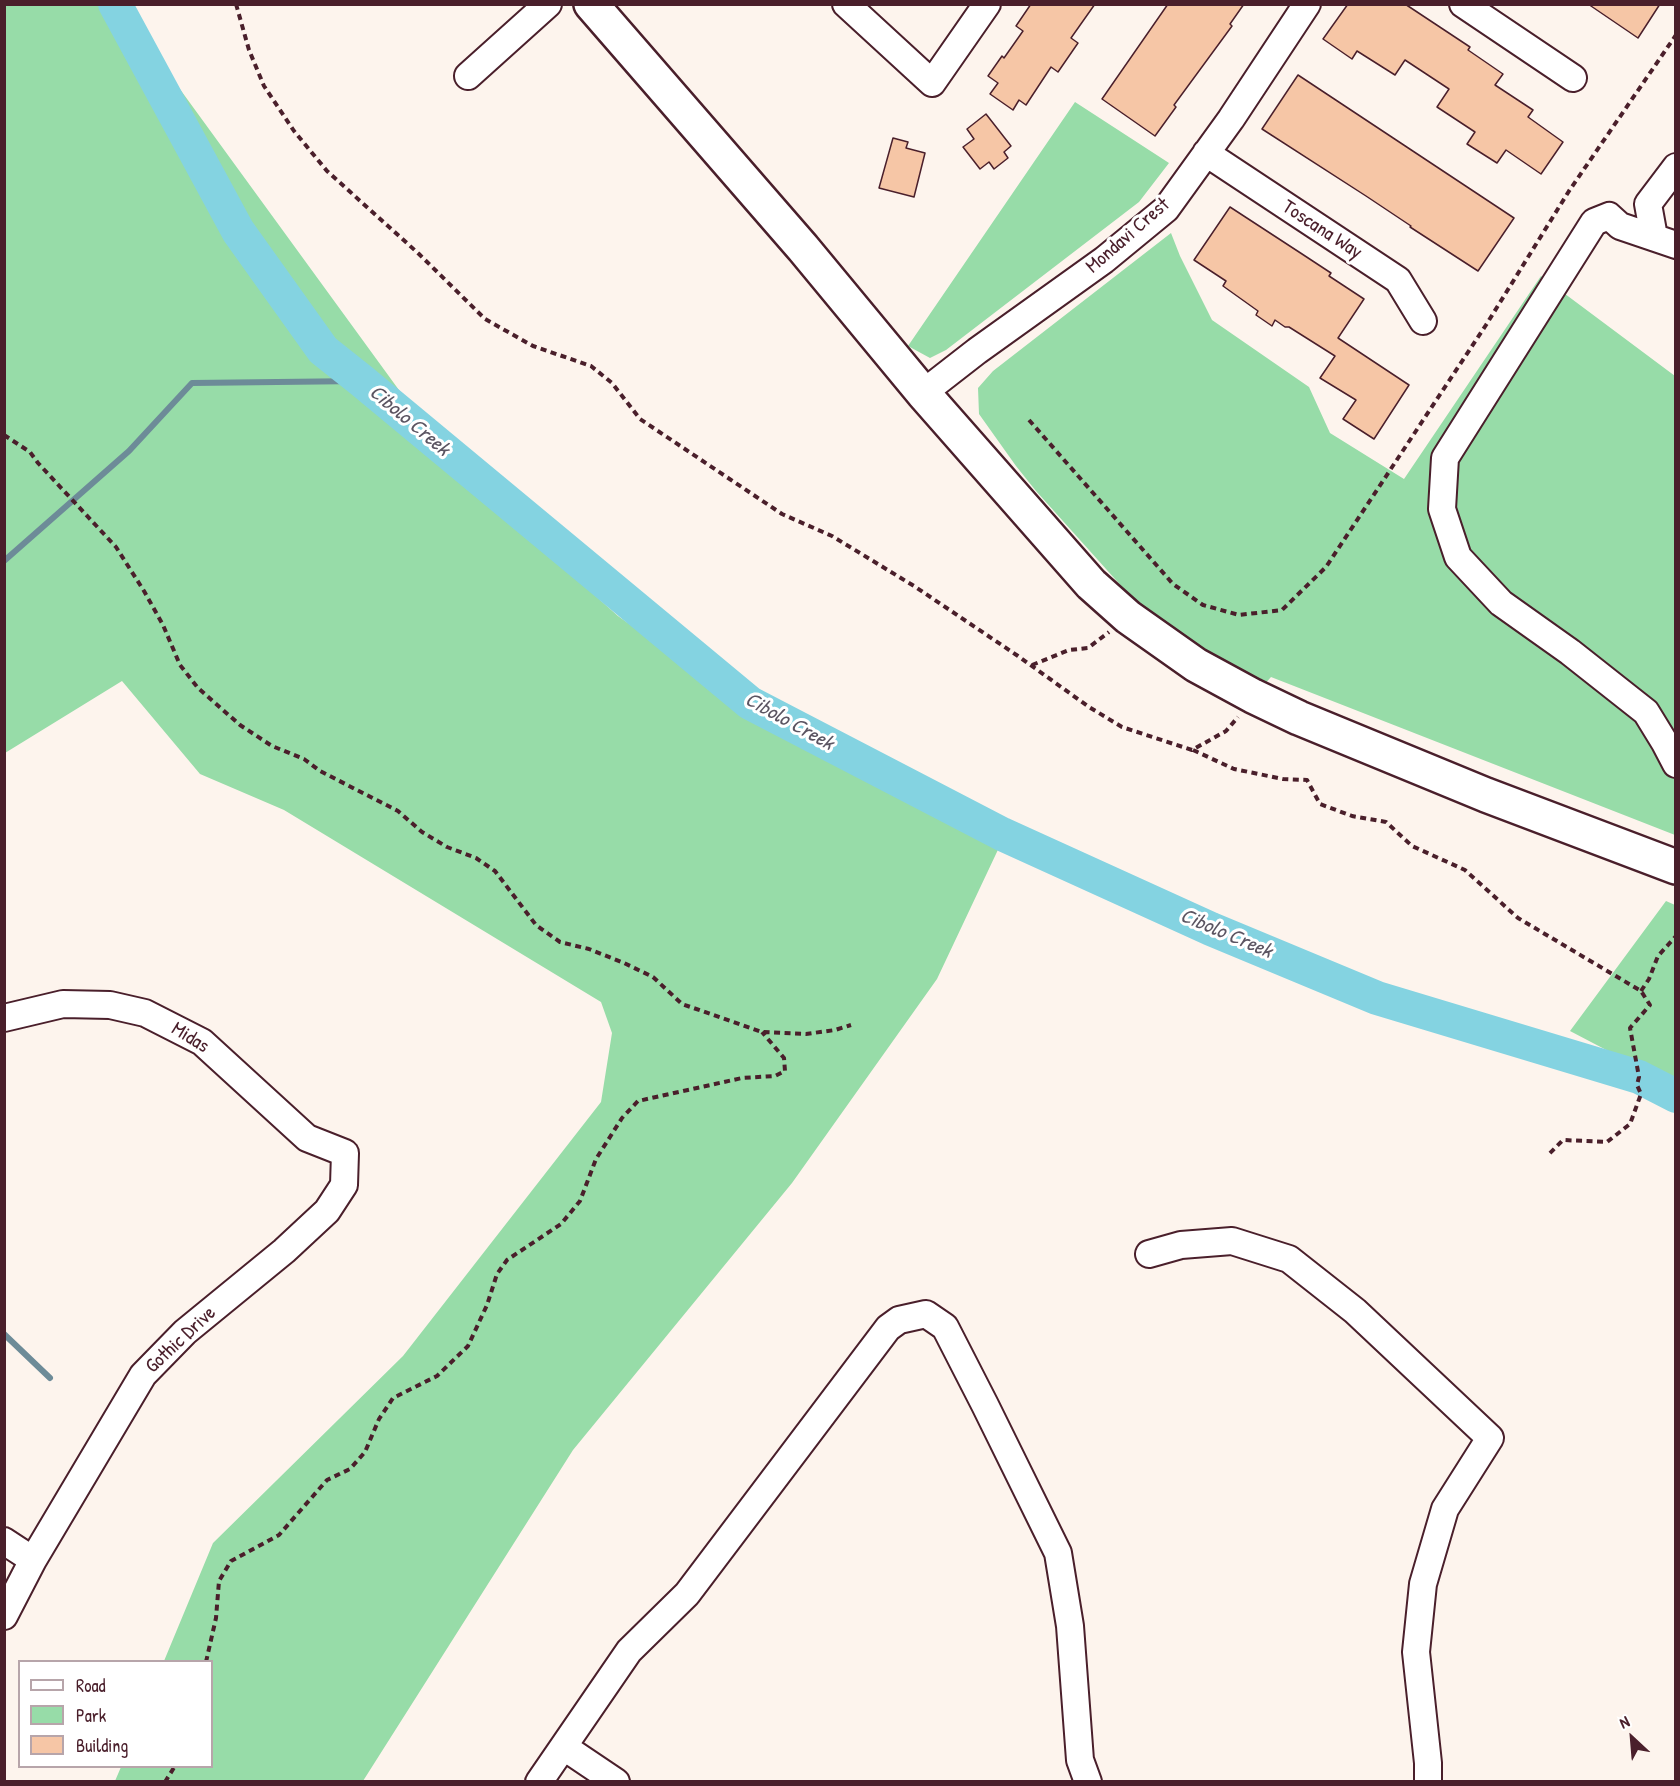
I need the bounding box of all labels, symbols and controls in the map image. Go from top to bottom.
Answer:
street label: Mondavi Crest [1081,193,1175,279]
street label: Toscana Way [1277,195,1367,265]
water label: Cibolo Creek [364,380,454,462]
water label: Cibolo Creek [740,687,838,757]
water label: Cibolo Creek [1176,903,1276,965]
street label: Midas [167,1017,213,1059]
street label: Gothic Drive [141,1301,221,1379]
legend [18,1660,213,1768]
text: Road [76,1673,106,1698]
text: Park [76,1703,106,1728]
north arrow [1602,1708,1662,1768]
text: N [1615,1710,1633,1734]
text: Building [76,1733,128,1758]

